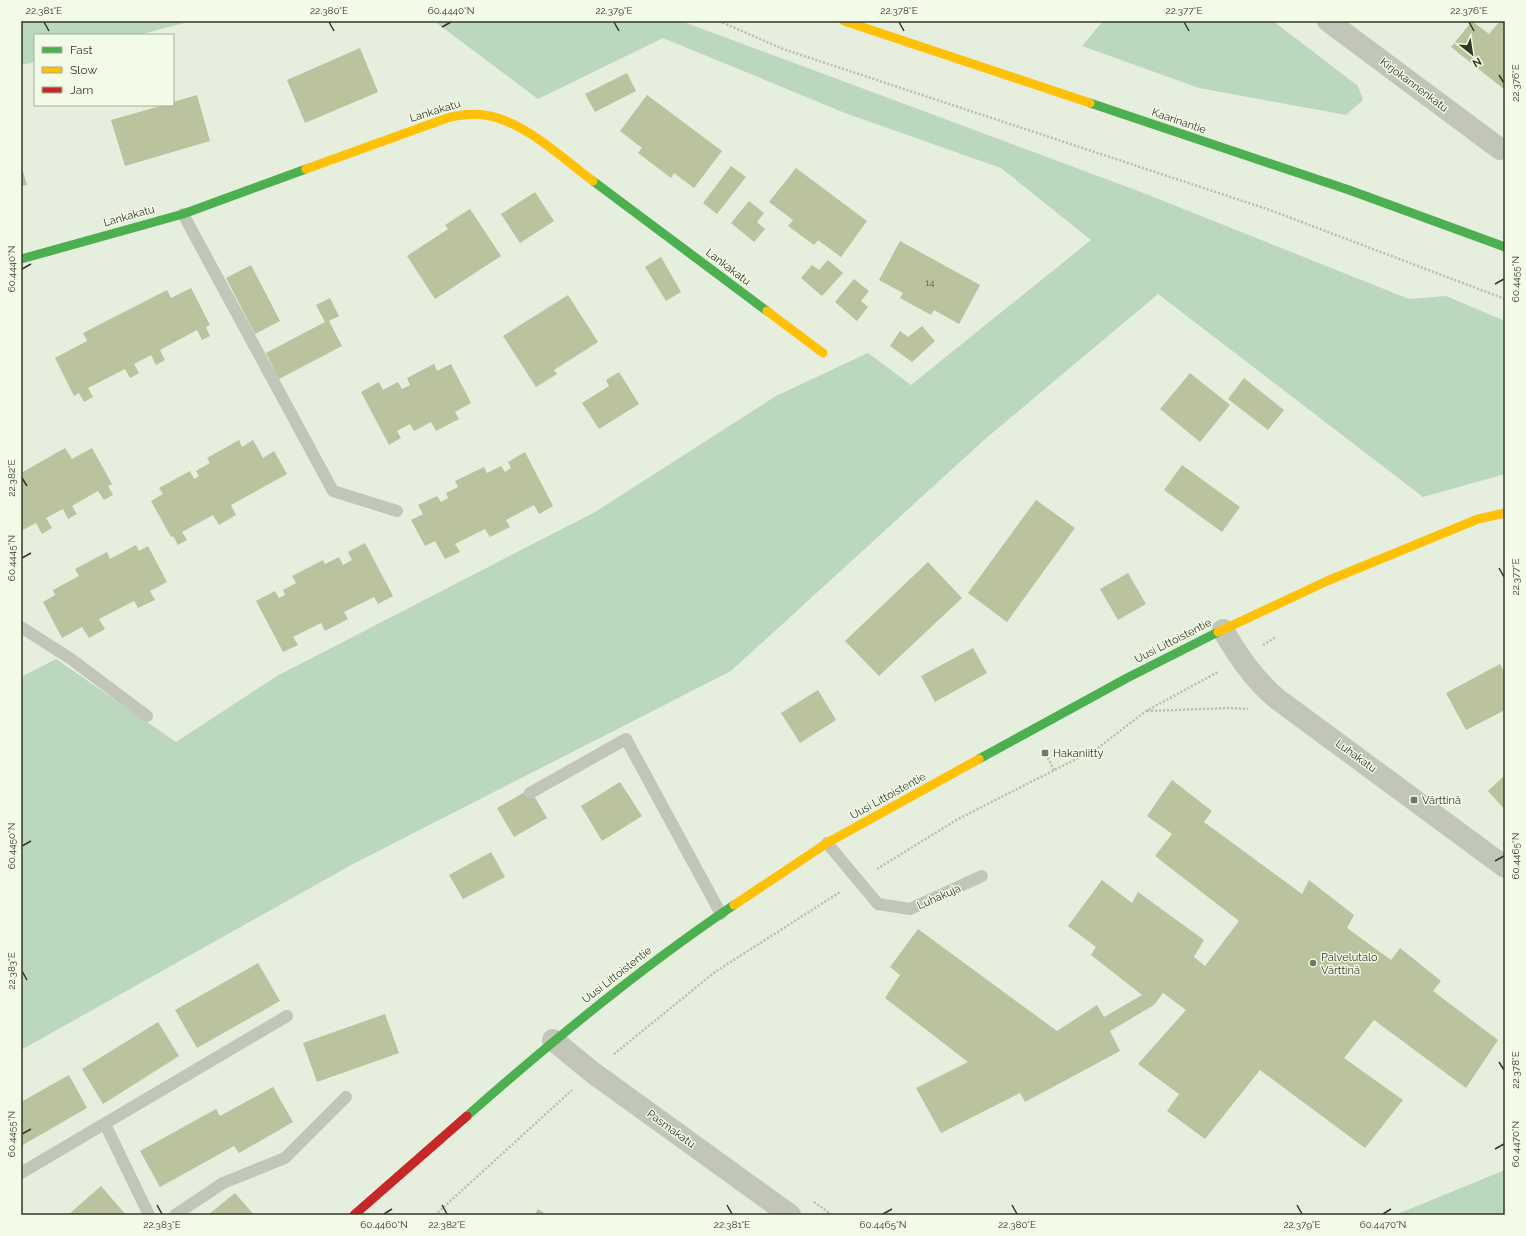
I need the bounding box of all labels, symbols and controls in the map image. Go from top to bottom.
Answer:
text: 22.381°E [26,5,62,16]
text: 22.380°E [310,5,348,16]
text: 60.4440°N [428,5,474,16]
text: 22.379°E [595,5,633,16]
text: 22.378°E [880,5,918,16]
text: 22.377°E [1165,5,1203,16]
text: 22.376°E [1450,5,1488,16]
legend [34,34,174,106]
north arrow [1452,34,1492,74]
text: Fast [70,43,93,57]
text: N [1470,54,1484,70]
street label: Kirjokannenkatu [1377,55,1451,115]
text: Slow [70,63,97,77]
text: 22.376°E [1510,64,1521,102]
text: Jam [70,83,93,97]
street label: Lankakatu [408,97,462,125]
street label: Kaarinantie [1150,106,1208,137]
street label: Lankakatu [102,203,156,229]
text: 60.4440°N [6,246,17,292]
street label: Lankakatu [703,246,753,288]
text: 60.4455°N [1510,256,1521,302]
house number: 14 [926,278,934,288]
text: 22.382°E [6,459,17,497]
text: 60.4445°N [6,535,17,581]
text: 22.377°E [1510,558,1521,596]
street label: Uusi Littoistentie [1132,616,1214,666]
street label: Luhakatu [1333,737,1379,775]
place label: Hakaniitty [1053,747,1103,760]
marker: Hakaniitty [1040,748,1050,758]
street label: Uusi Littoistentie [848,770,929,822]
place label: Värttinä [1422,794,1461,807]
marker: Värttinä [1409,795,1419,805]
text: 60.4450°N [6,823,17,869]
text: 60.4465°N [1510,833,1521,879]
street label: Luhakuja [915,882,963,912]
street label: Uusi Littoistentie [580,944,655,1006]
place label: Palvelutalo Värttinä [1321,951,1378,977]
text: 22.383°E [6,952,17,990]
marker: Palvelutalo Värttinä [1308,958,1318,968]
text: 22.378°E [1510,1051,1521,1089]
street label: Pasmakatu [644,1107,698,1151]
text: 60.4455°N [6,1111,17,1157]
text: 60.4470°N [1510,1121,1521,1167]
text: 22.383°E [143,1219,181,1230]
text: 60.4460°N [360,1219,408,1230]
text: 22.382°E [428,1219,466,1230]
text: 22.381°E [714,1219,750,1230]
text: 60.4465°N [860,1219,906,1230]
text: 22.380°E [998,1219,1036,1230]
text: 22.379°E [1283,1219,1321,1230]
text: 60.4470°N [1360,1219,1406,1230]

